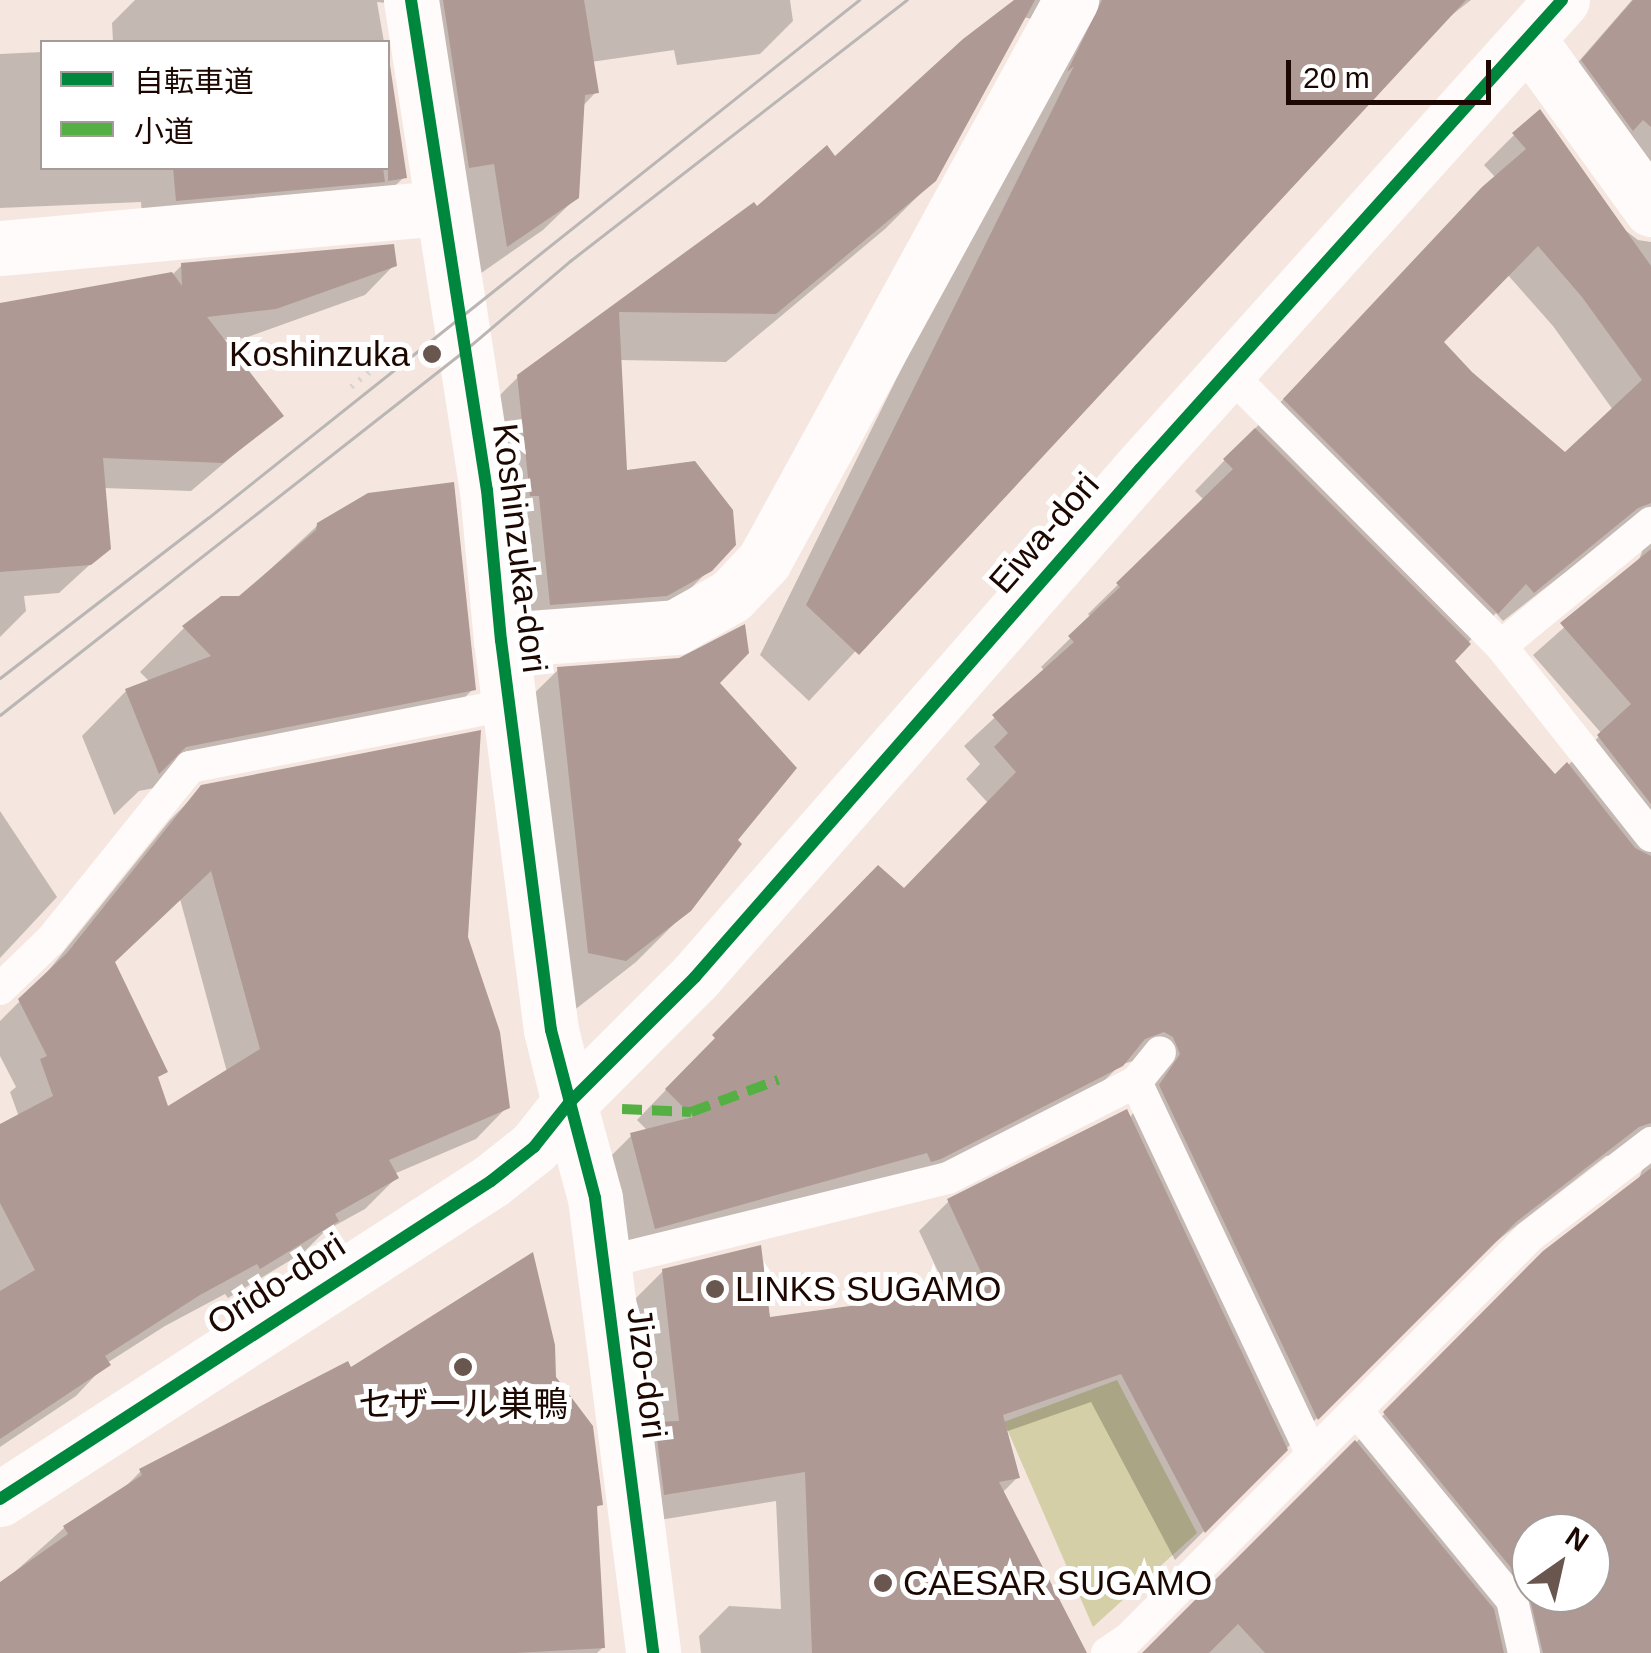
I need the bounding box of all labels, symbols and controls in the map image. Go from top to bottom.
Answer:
legend [40,40,390,170]
scale bar [1291,40,1496,102]
text: 20 m [1303,61,1370,94]
text: 自転車道 [134,65,254,98]
text: 小道 [134,115,194,148]
place label: Koshinzuka [229,333,410,375]
marker: Koshinzuka [419,341,445,367]
street label: Koshinzuka-dori [484,421,556,675]
street label: Eiwa-dori [980,464,1108,602]
street label: Orido-dori [199,1224,353,1344]
place label: LINKS SUGAMO [735,1268,1001,1310]
marker: LINKS SUGAMO [704,1278,726,1300]
street label: Jizo-dori [618,1305,676,1441]
marker: セザール巣鴨 [452,1356,474,1378]
place label: セザール巣鴨 [358,1383,568,1425]
north arrow [1511,1513,1611,1613]
text: N [1560,1521,1594,1558]
place label: CAESAR SUGAMO [903,1562,1212,1604]
marker: CAESAR SUGAMO [872,1572,894,1594]

